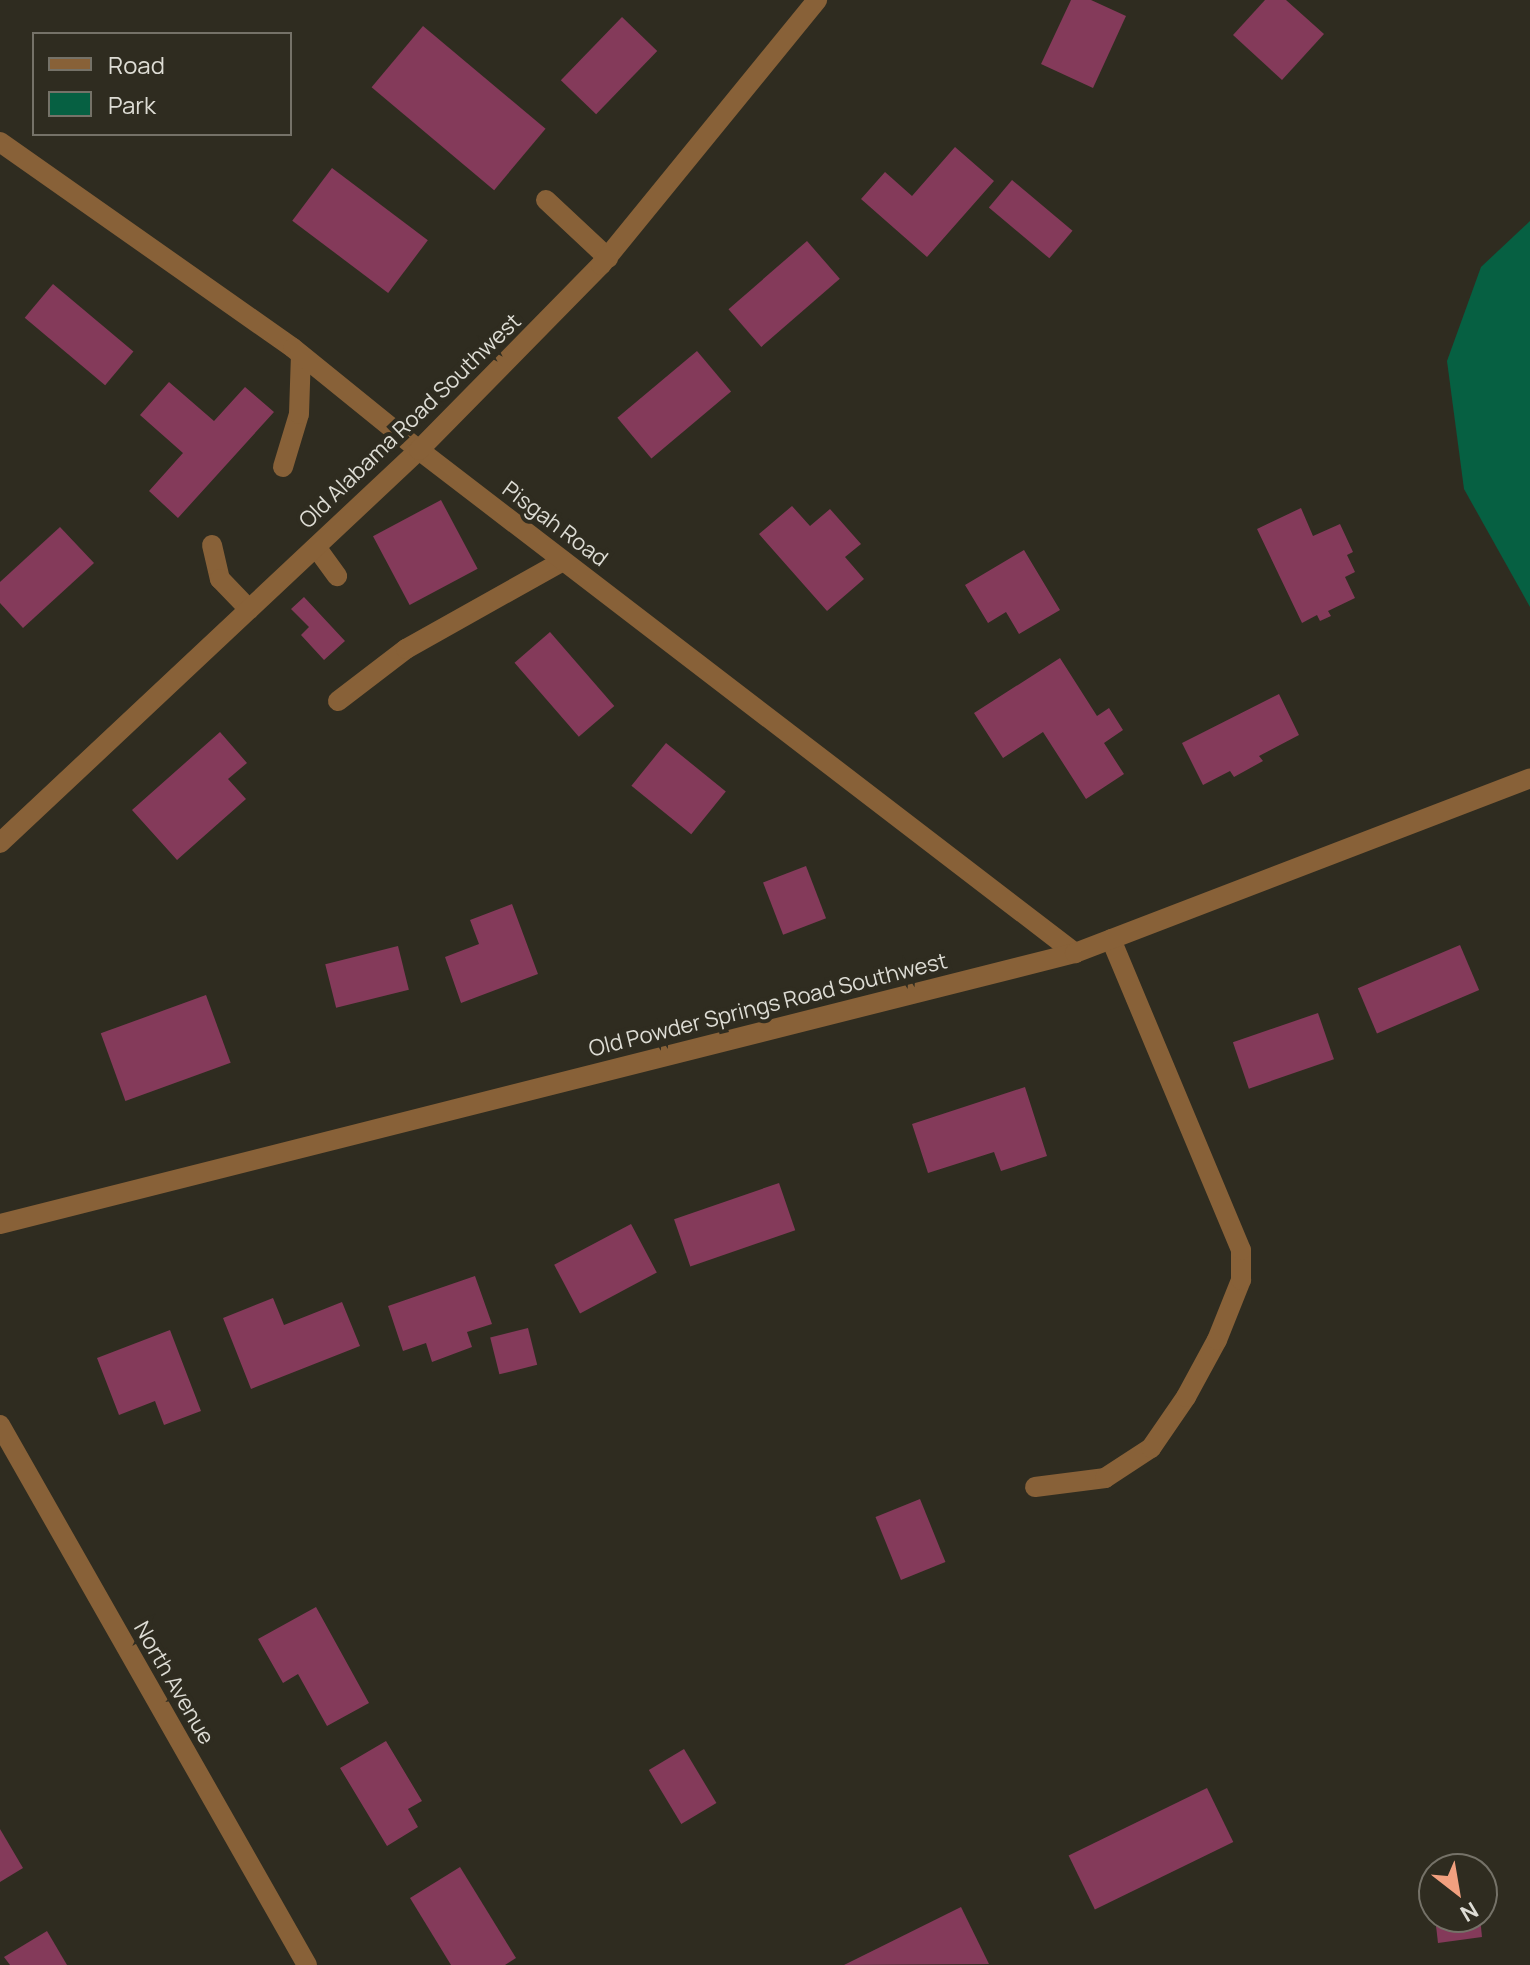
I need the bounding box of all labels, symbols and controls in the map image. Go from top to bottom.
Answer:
legend [32,32,292,136]
text: Road [108,48,165,81]
text: Park [108,88,156,121]
street label: Old Alabama Road Southwest [294,308,526,534]
street label: Pisgah Road [497,476,613,572]
street label: Old Powder Springs Road Southwest [586,948,950,1062]
street label: North Avenue [128,1617,220,1749]
north arrow [1418,1853,1498,1933]
text: N [1455,1895,1484,1929]

